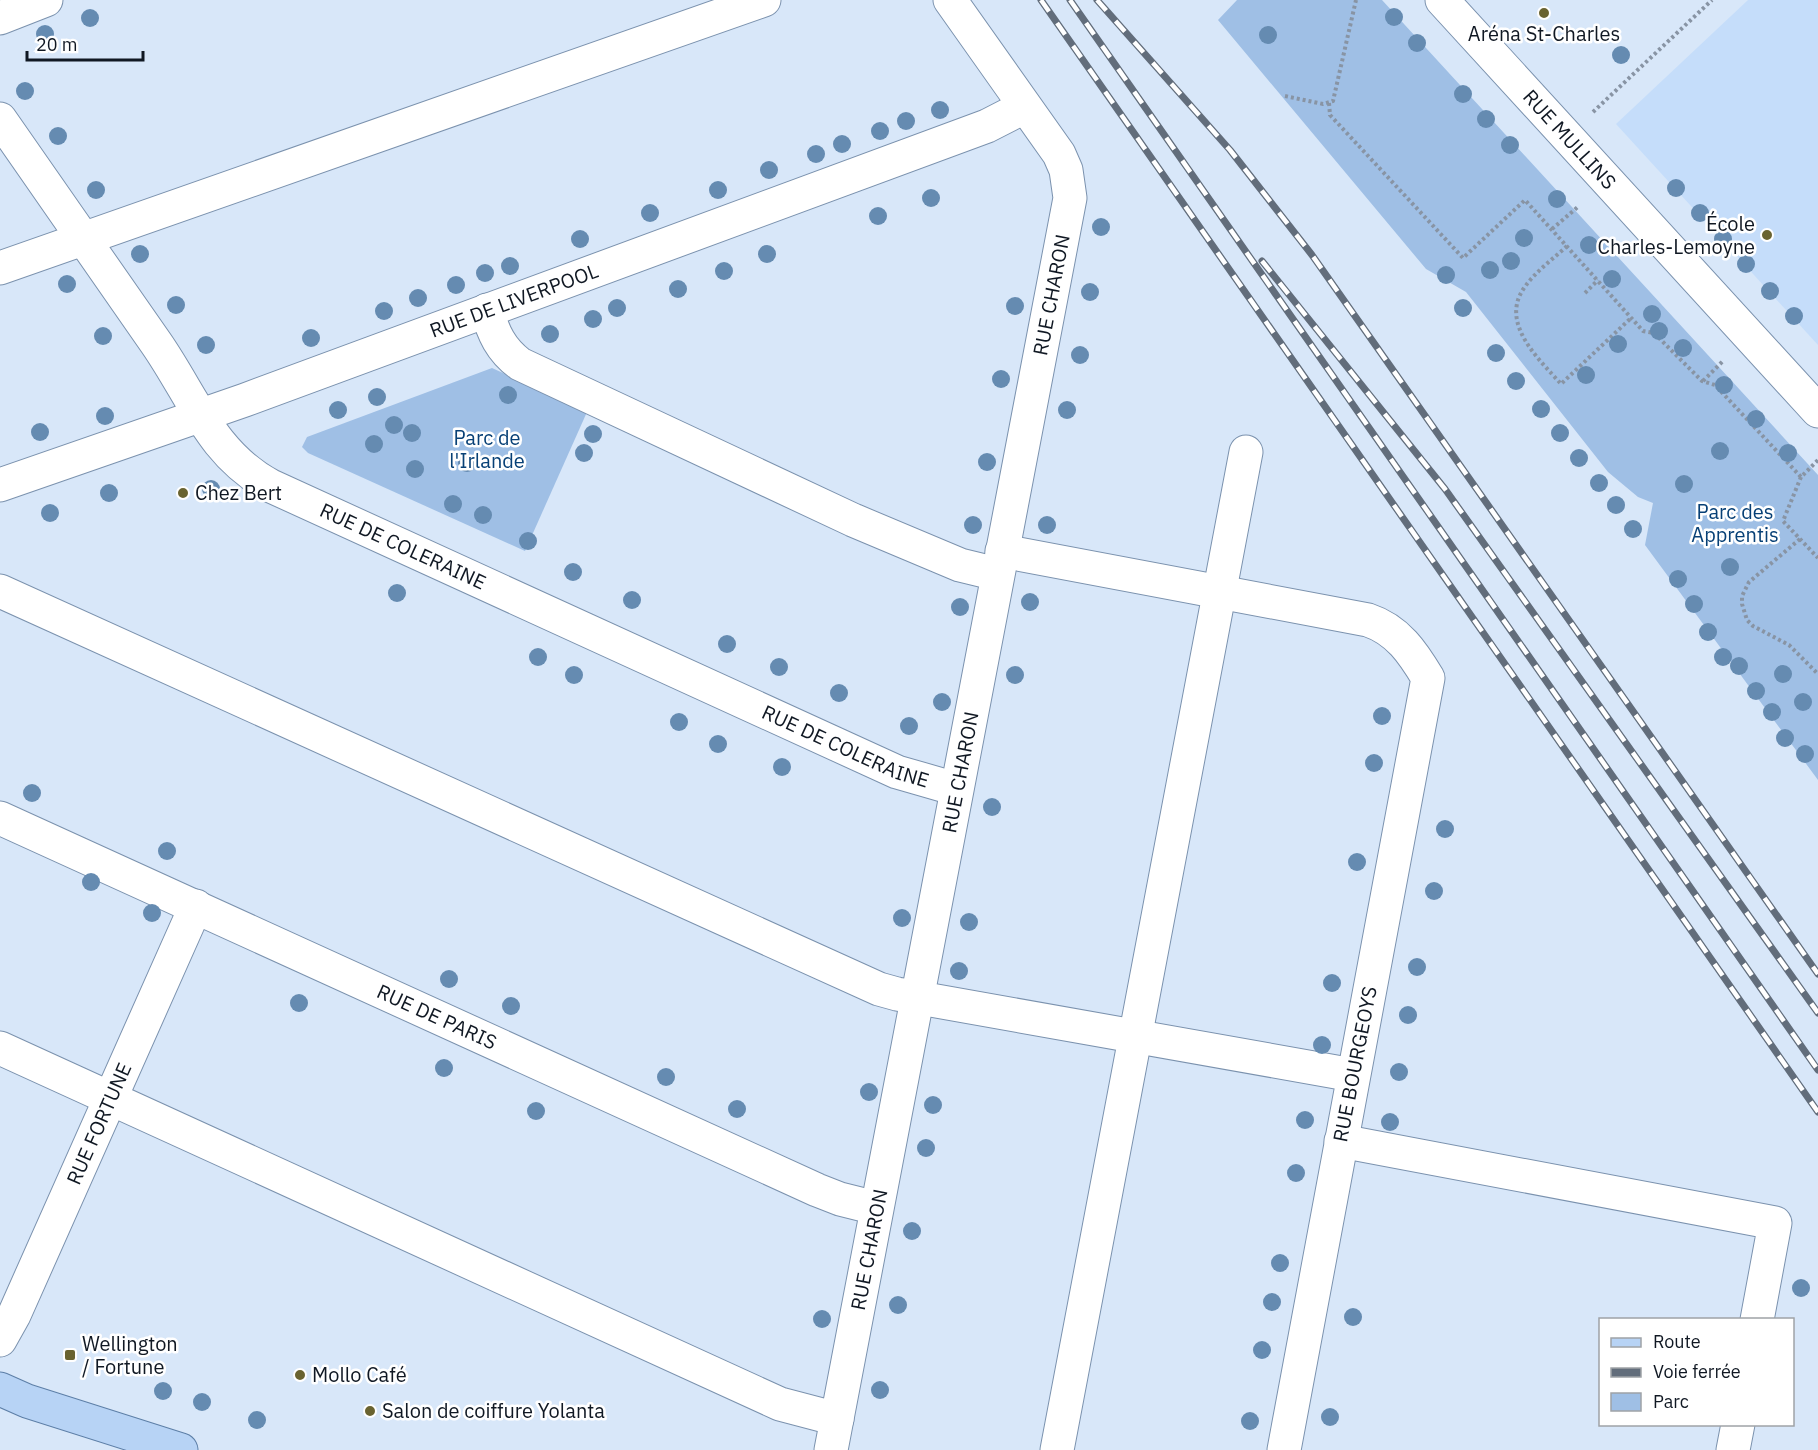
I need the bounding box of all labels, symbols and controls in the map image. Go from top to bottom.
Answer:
marker: Aréna St-Charles [1537,6,1551,20]
place label: Aréna St-Charles [1468,20,1620,47]
scale bar [27,24,142,62]
text: 20 m [36,33,78,56]
street label: RUE MULLINS [1517,83,1622,195]
place label: École Charles-Lemoyne [1598,210,1755,260]
marker: École Charles-Lemoyne [1760,228,1774,242]
street label: RUE CHARON [1026,232,1076,358]
street label: RUE DE LIVERPOOL [426,257,602,344]
park label: Parc de l'Irlande [449,424,525,474]
place label: Chez Bert [195,479,282,506]
marker: Chez Bert [176,486,190,500]
street label: RUE DE COLERAINE [316,496,491,595]
park label: Parc des Apprentis [1691,498,1779,548]
street label: RUE DE COLERAINE [758,698,932,794]
street label: RUE CHARON [935,709,985,835]
street label: RUE DE PARIS [373,977,501,1055]
street label: RUE BOURGEOYS [1326,984,1383,1144]
street label: RUE FORTUNE [60,1058,138,1189]
street label: RUE CHARON [844,1187,894,1312]
legend [1599,1318,1794,1426]
place label: Wellington / Fortune [82,1330,178,1380]
text: Route [1653,1330,1701,1353]
marker: Wellington / Fortune [63,1348,77,1362]
text: Voie ferrée [1653,1360,1741,1383]
place label: Mollo Café [312,1361,407,1388]
marker: Mollo Café [293,1368,307,1382]
text: Parc [1653,1390,1689,1413]
place label: Salon de coiffure Yolanta [382,1397,605,1424]
marker: Salon de coiffure Yolanta [363,1404,377,1418]

